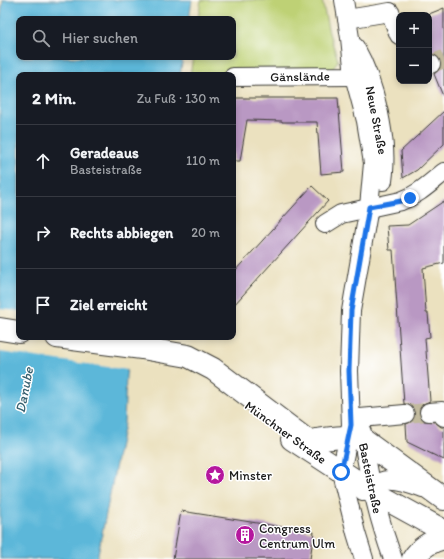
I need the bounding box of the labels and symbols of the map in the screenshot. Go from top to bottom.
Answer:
street label: Gänslände [270,68,330,85]
street label: Neue Straße [363,85,390,156]
route end [401,189,419,207]
water label: Danube [12,365,37,414]
street label: Münchner Straße [242,398,329,467]
street label: Basteistraße [356,441,385,515]
route start [332,463,350,481]
place icon: Minster [204,464,226,486]
place label: Minster [229,468,273,483]
place label: Congress Centrum Ulm [259,521,335,551]
building icon: Congress Centrum Ulm [234,524,256,546]

